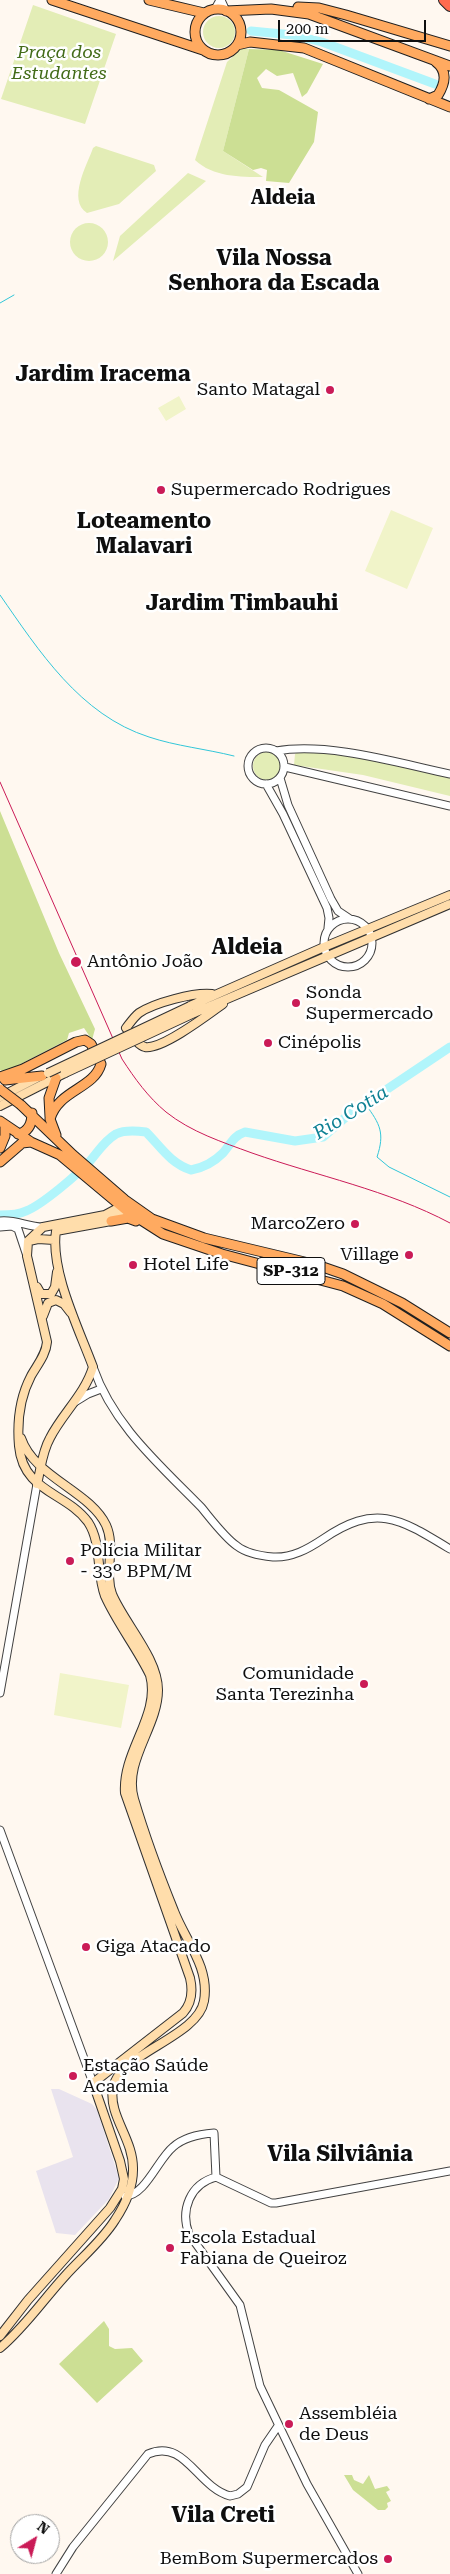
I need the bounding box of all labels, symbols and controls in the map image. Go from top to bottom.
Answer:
scale bar [280,10,428,42]
text: 200 m [286,20,329,38]
park label: Praça dos Estudantes [11,42,107,84]
district label: Aldeia [251,186,315,210]
district label: Vila Nossa Senhora da Escada [168,246,380,298]
district label: Jardim Iracema [15,362,191,388]
place label: Santo Matagal [197,379,320,401]
marker: Santo Matagal [324,384,336,396]
place label: Supermercado Rodrigues [171,479,391,501]
marker: Supermercado Rodrigues [155,484,167,496]
district label: Loteamento Malavari [77,509,211,560]
district label: Jardim Timbauhi [146,591,338,617]
district label: Aldeia [211,935,283,961]
place label: Antônio João [87,951,203,973]
marker: Antônio João [69,955,83,969]
place label: Sonda Supermercado [306,982,433,1024]
marker: Sonda Supermercado [290,997,302,1009]
place label: Cinépolis [278,1032,361,1054]
marker: Cinépolis [262,1037,274,1049]
water label: Rio Cotia [309,1081,393,1145]
place label: MarcoZero [250,1213,345,1235]
marker: MarcoZero [349,1218,361,1230]
place label: Village [340,1244,399,1266]
marker: Village [403,1249,415,1261]
place label: Hotel Life [143,1254,229,1276]
road number: SP-312 [257,1258,325,1284]
marker: Hotel Life [127,1259,139,1271]
place label: Polícia Militar - 33º BPM/M [80,1540,202,1582]
marker: Polícia Militar - 33º BPM/M [64,1555,76,1567]
place label: Comunidade Santa Terezinha [216,1663,354,1706]
marker: Comunidade Santa Terezinha [358,1678,370,1690]
place label: Giga Atacado [96,1936,211,1958]
marker: Giga Atacado [80,1941,92,1953]
place label: Estação Saúde Academia [83,2055,208,2098]
marker: Estação Saúde Academia [67,2070,79,2082]
district label: Vila Silviânia [267,2142,413,2168]
place label: Escola Estadual Fabiana de Queiroz [180,2227,347,2270]
marker: Escola Estadual Fabiana de Queiroz [164,2242,176,2254]
place label: Assembléia de Deus [299,2403,397,2446]
marker: Assembléia de Deus [283,2418,295,2430]
district label: Vila Creti [171,2503,275,2529]
north arrow [10,2514,60,2564]
text: N [34,2518,53,2537]
place label: BemBom Supermercados [160,2548,378,2570]
marker: BemBom Supermercados [382,2553,394,2565]

